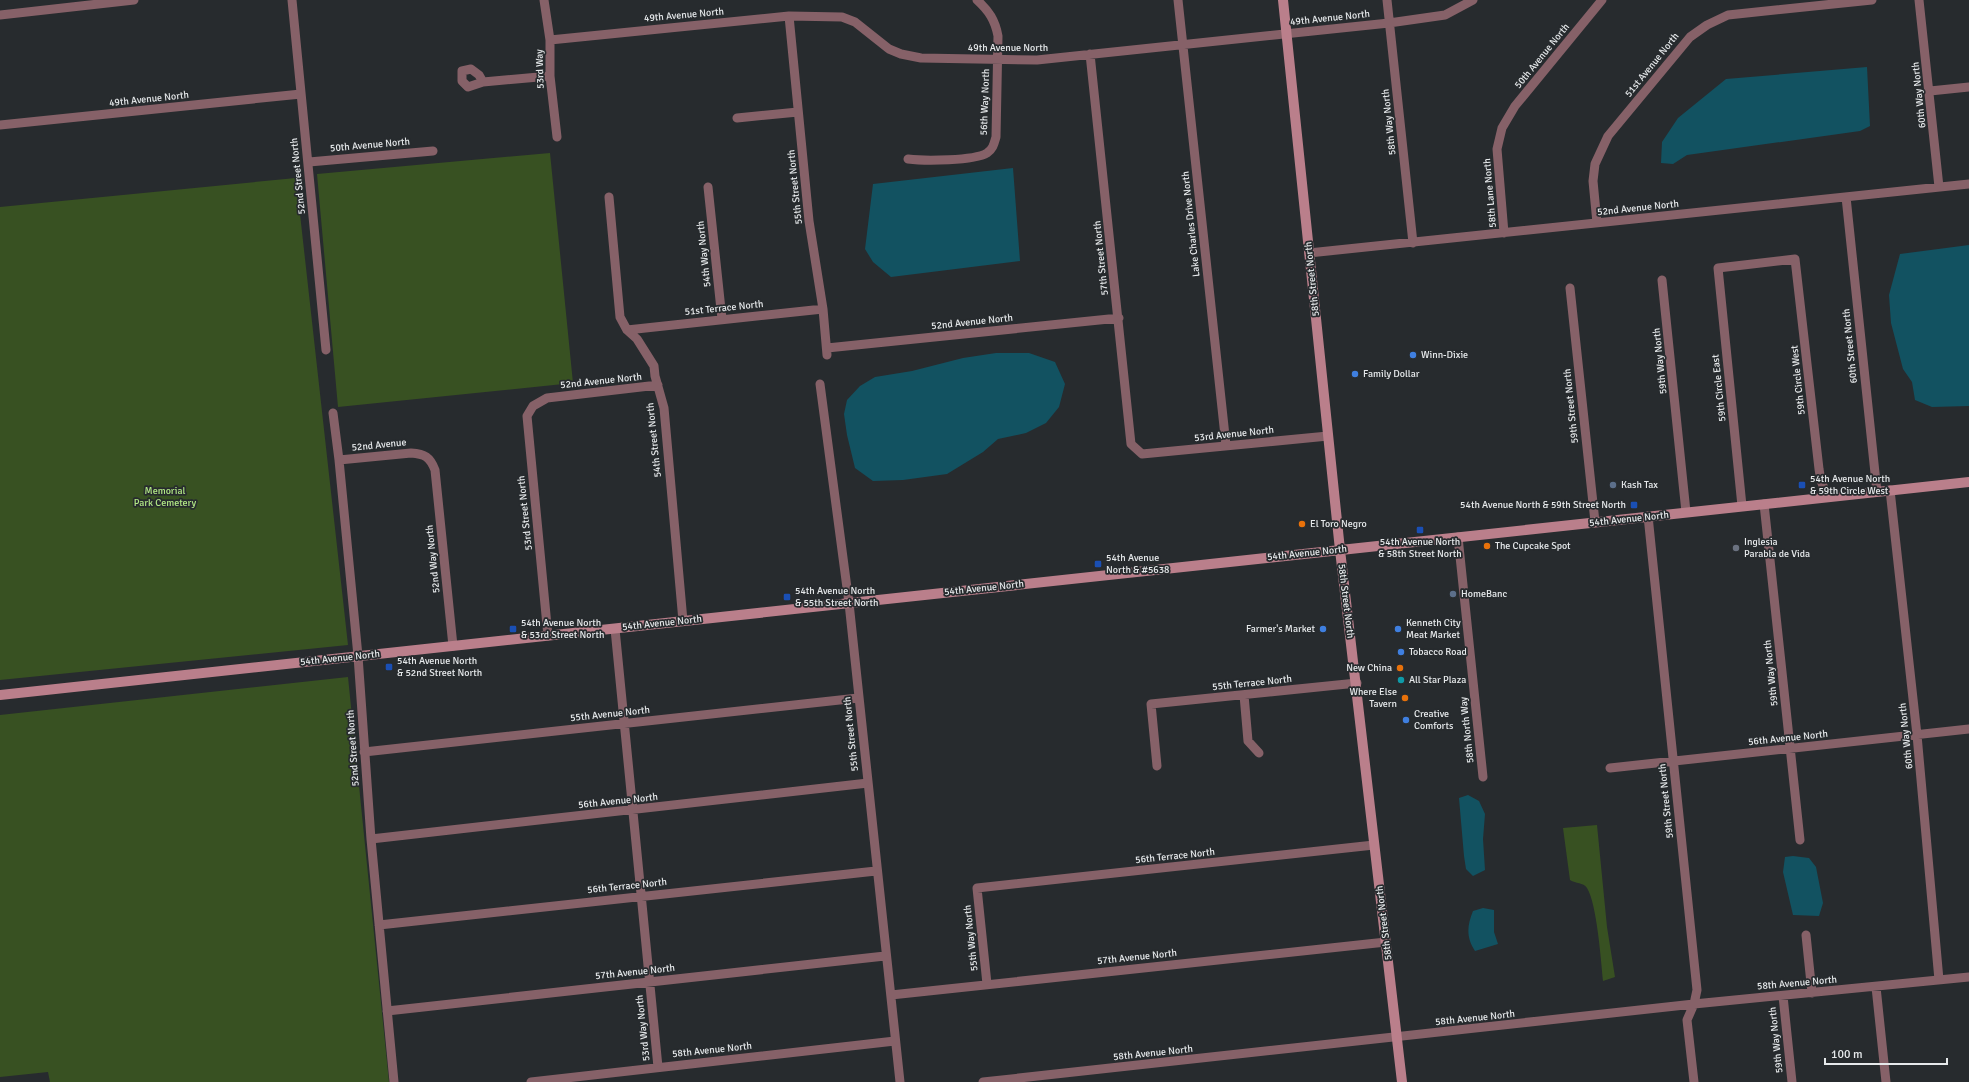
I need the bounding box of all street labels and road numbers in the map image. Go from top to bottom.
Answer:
street label: 49th Avenue North [643,6,725,24]
street label: 49th Avenue North [1289,8,1371,28]
street label: 50th Avenue North [1512,21,1572,91]
street label: 51st Avenue North [1622,30,1682,100]
street label: 49th Avenue North [968,42,1048,54]
street label: 53rd Way [533,49,547,89]
street label: 60th Way North [1910,61,1928,129]
street label: 56th Way North [978,68,992,136]
street label: 58th Way North [1380,88,1398,156]
street label: 49th Avenue North [108,89,190,109]
street label: 50th Avenue North [329,136,411,154]
street label: 52nd Street North [288,137,308,215]
street label: 55th Street North [785,149,805,225]
street label: 58th Lane North [1481,158,1499,228]
street label: Lake Charles Drive North [1179,171,1203,277]
street label: 52nd Avenue North [1597,198,1679,218]
street label: 54th Way North [695,220,713,288]
street label: 57th Street North [1091,220,1111,296]
street label: 58th Street North [1302,241,1322,317]
street label: 51st Terrace North [684,298,764,318]
street label: 60th Street North [1840,308,1860,384]
street label: 52nd Avenue North [931,312,1013,332]
street label: 59th Way North [1651,327,1669,395]
street label: 59th Circle West [1788,344,1808,415]
street label: 59th Circle East [1709,353,1728,422]
street label: 59th Street North [1561,368,1581,444]
street label: 52nd Avenue North [560,371,642,391]
street label: 54th Street North [644,402,664,478]
street label: 53rd Avenue North [1193,424,1275,444]
street label: 52nd Avenue [351,436,407,454]
street label: 53rd Street North [515,475,535,551]
street label: 54th Avenue North [1588,509,1670,529]
street label: 52nd Way North [423,524,443,594]
street label: 54th Avenue North [1266,543,1348,563]
street label: 58th Street North [1335,563,1357,639]
street label: 54th Avenue North [943,578,1025,598]
street label: 54th Avenue North [621,613,703,633]
street label: 59th Way North [1762,639,1780,707]
street label: 54th Avenue North [299,648,381,668]
street label: 55th Terrace North [1212,673,1292,693]
street label: 55th Street North [841,696,861,772]
street label: 58th North Way [1458,696,1476,764]
street label: 60th Way North [1897,702,1915,770]
street label: 55th Avenue North [569,704,651,724]
street label: 52nd Street North [344,709,362,787]
street label: 56th Avenue North [1747,728,1829,748]
street label: 59th Street North [1656,763,1676,839]
street label: 56th Avenue North [577,791,659,811]
street label: 56th Terrace North [1135,846,1215,866]
street label: 56th Terrace North [587,876,667,896]
street label: 58th Street North [1373,885,1395,961]
street label: 55th Way North [962,904,980,972]
street label: 57th Avenue North [1096,947,1178,967]
street label: 57th Avenue North [594,962,676,982]
street label: 58th Avenue North [1756,974,1838,992]
street label: 53rd Way North [634,994,652,1062]
street label: 59th Way North [1767,1006,1785,1074]
street label: 58th Avenue North [1434,1008,1516,1028]
street label: 58th Avenue North [671,1040,753,1060]
street label: 58th Avenue North [1112,1043,1194,1063]

